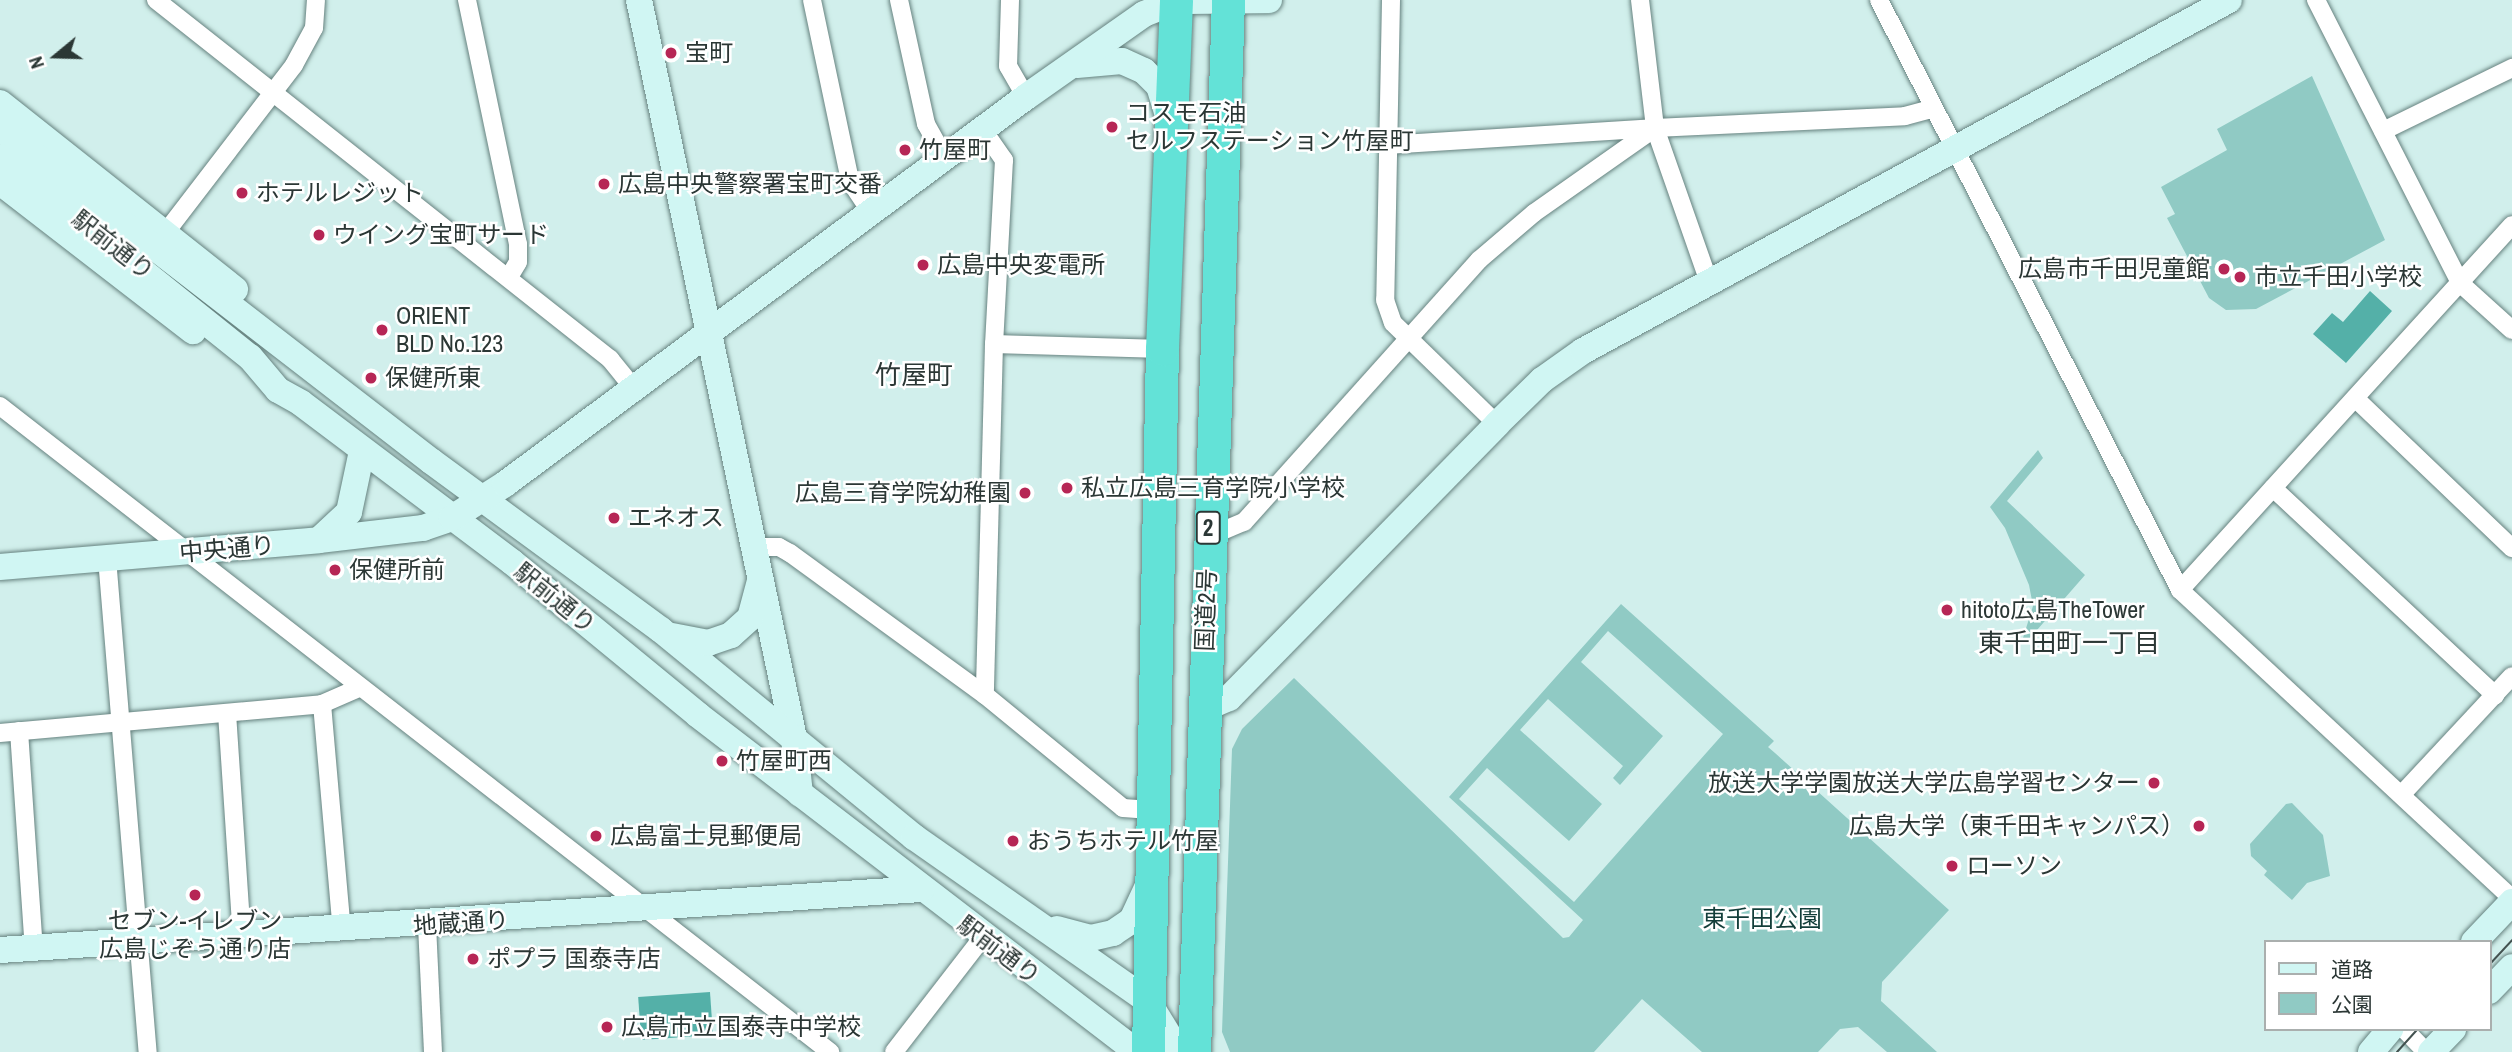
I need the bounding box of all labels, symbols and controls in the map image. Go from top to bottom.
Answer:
north arrow [21,21,91,91]
place label: 宝町 [685,39,733,67]
marker: 宝町 [663,45,679,61]
text: N [22,53,50,72]
place label: コスモ石油 セルフステーション竹屋町 [1126,99,1414,155]
marker: コスモ石油 セルフステーション竹屋町 [1104,119,1120,135]
place label: 竹屋町 [919,136,991,164]
marker: 竹屋町 [897,142,913,158]
place label: 広島中央警察署宝町交番 [618,170,882,198]
marker: 広島中央警察署宝町交番 [596,176,612,192]
place label: ホテルレジット [256,179,424,207]
marker: ホテルレジット [234,185,250,201]
street label: 駅前通り [66,204,160,286]
place label: ウイング宝町サード [333,221,549,249]
marker: ウイング宝町サード [311,227,327,243]
place label: 広島中央変電所 [937,251,1105,279]
place label: 広島市千田児童館 [2018,255,2210,283]
marker: 広島中央変電所 [915,257,931,273]
marker: 広島市千田児童館 [2216,261,2232,277]
place label: 市立千田小学校 [2254,263,2422,291]
marker: 市立千田小学校 [2232,269,2248,285]
place label: ORIENT BLD No.123 [396,302,503,358]
marker: ORIENT BLD No.123 [374,322,390,338]
district label: 竹屋町 [875,359,953,391]
place label: 保健所東 [385,364,481,392]
marker: 保健所東 [363,370,379,386]
place label: 私立広島三育学院小学校 [1081,474,1345,502]
place label: 広島三育学院幼稚園 [795,479,1011,507]
marker: 私立広島三育学院小学校 [1059,480,1075,496]
marker: 広島三育学院幼稚園 [1017,485,1033,501]
place label: エネオス [628,504,724,532]
road number: 2 [1196,508,1220,548]
marker: エネオス [606,510,622,526]
street label: 中央通り [178,530,276,568]
place label: 保健所前 [349,556,445,584]
street label: 駅前通り [509,557,601,639]
marker: 保健所前 [327,562,343,578]
street label: 国道2号 [1190,568,1222,652]
place label: hitoto広島TheTower [1961,596,2145,624]
marker: hitoto広島TheTower [1939,602,1955,618]
district label: 東千田町一丁目 [1978,627,2160,659]
place label: 竹屋町西 [736,747,832,775]
marker: 竹屋町西 [714,753,730,769]
place label: 放送大学学園放送大学広島学習センター [1708,769,2140,797]
marker: 放送大学学園放送大学広島学習センター [2146,775,2162,791]
place label: 広島大学（東千田キャンパス） [1849,812,2185,840]
marker: 広島大学（東千田キャンパス） [2191,818,2207,834]
place label: 広島富士見郵便局 [610,822,802,850]
place label: おうちホテル竹屋 [1027,827,1219,855]
marker: 広島富士見郵便局 [588,828,604,844]
marker: おうちホテル竹屋 [1005,833,1021,849]
place label: ローソン [1966,852,2062,880]
marker: ローソン [1944,858,1960,874]
marker: セブン-イレブン 広島じぞう通り店 [187,887,203,903]
street label: 地蔵通り [412,905,510,941]
park label: 東千田公園 [1702,905,1822,933]
place label: セブン-イレブン 広島じぞう通り店 [99,907,291,963]
street label: 駅前通り [952,910,1046,990]
legend [2264,940,2491,1031]
place label: ポプラ 国泰寺店 [487,945,660,973]
marker: ポプラ 国泰寺店 [465,951,481,967]
text: 道路 [2331,955,2373,984]
text: 公園 [2331,990,2373,1019]
place label: 広島市立国泰寺中学校 [621,1013,861,1041]
marker: 広島市立国泰寺中学校 [599,1019,615,1035]

